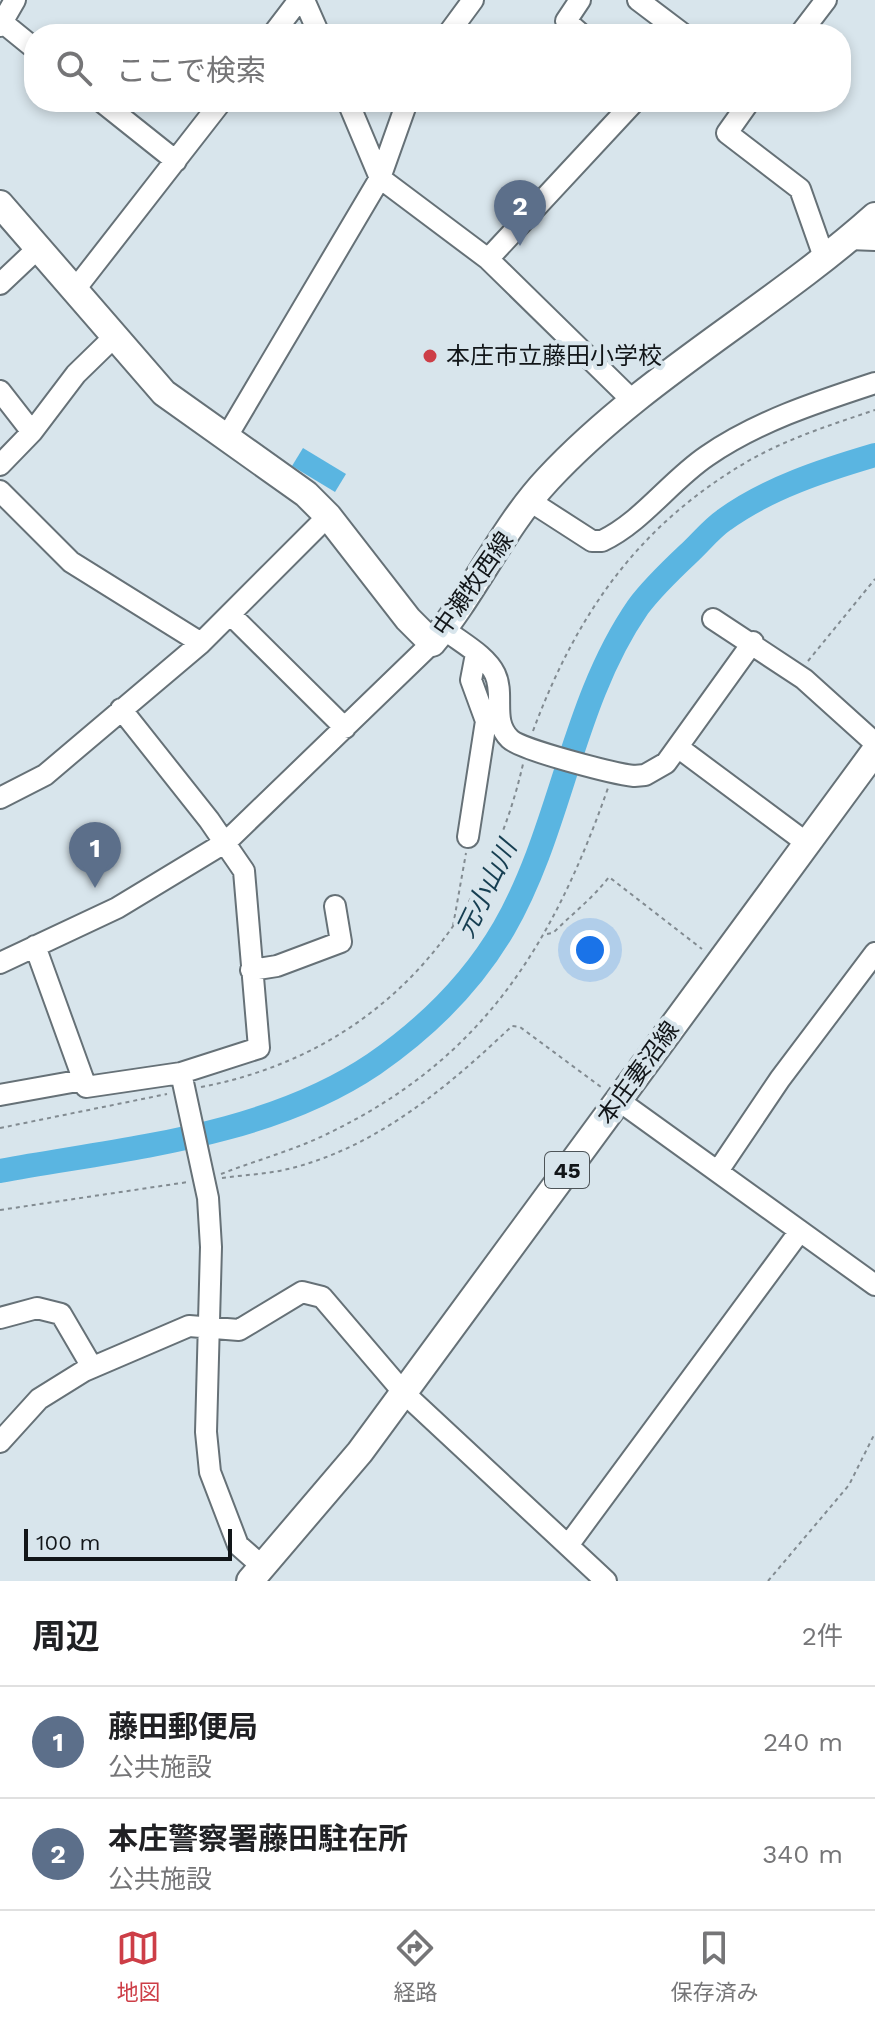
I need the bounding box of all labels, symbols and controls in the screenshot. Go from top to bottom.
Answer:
search box [24,24,851,112]
icon: search [52,46,96,90]
text: ここで検索 [116,53,266,88]
pin: 2 [494,180,546,246]
place label: 本庄市立藤田小学校 [446,342,662,370]
marker: 本庄市立藤田小学校 [421,347,439,365]
street label: 中瀬牧西線 [427,527,519,641]
pin: 1 [69,822,121,888]
water label: 元小山川 [450,833,524,942]
your location [570,930,610,970]
street label: 本庄妻沼線 [591,1016,685,1130]
road number: 45 [545,1152,589,1188]
scale bar [24,1525,232,1561]
text: 100 m [36,1530,100,1555]
text: 周辺 [32,1616,100,1656]
text: 2件 [802,1621,843,1651]
text: 藤田郵便局 [108,1709,258,1744]
text: 1 [52,1727,64,1757]
text: 240 m [763,1727,843,1757]
text: 公共施設 [108,1752,212,1782]
text: 本庄警察署藤田駐在所 [108,1821,408,1856]
text: 2 [50,1839,66,1869]
text: 340 m [762,1839,843,1869]
text: 公共施設 [108,1864,212,1894]
tab: 地図 [116,1926,161,2006]
tab: 経路 [393,1926,438,2006]
tab: 保存済み [670,1926,759,2006]

